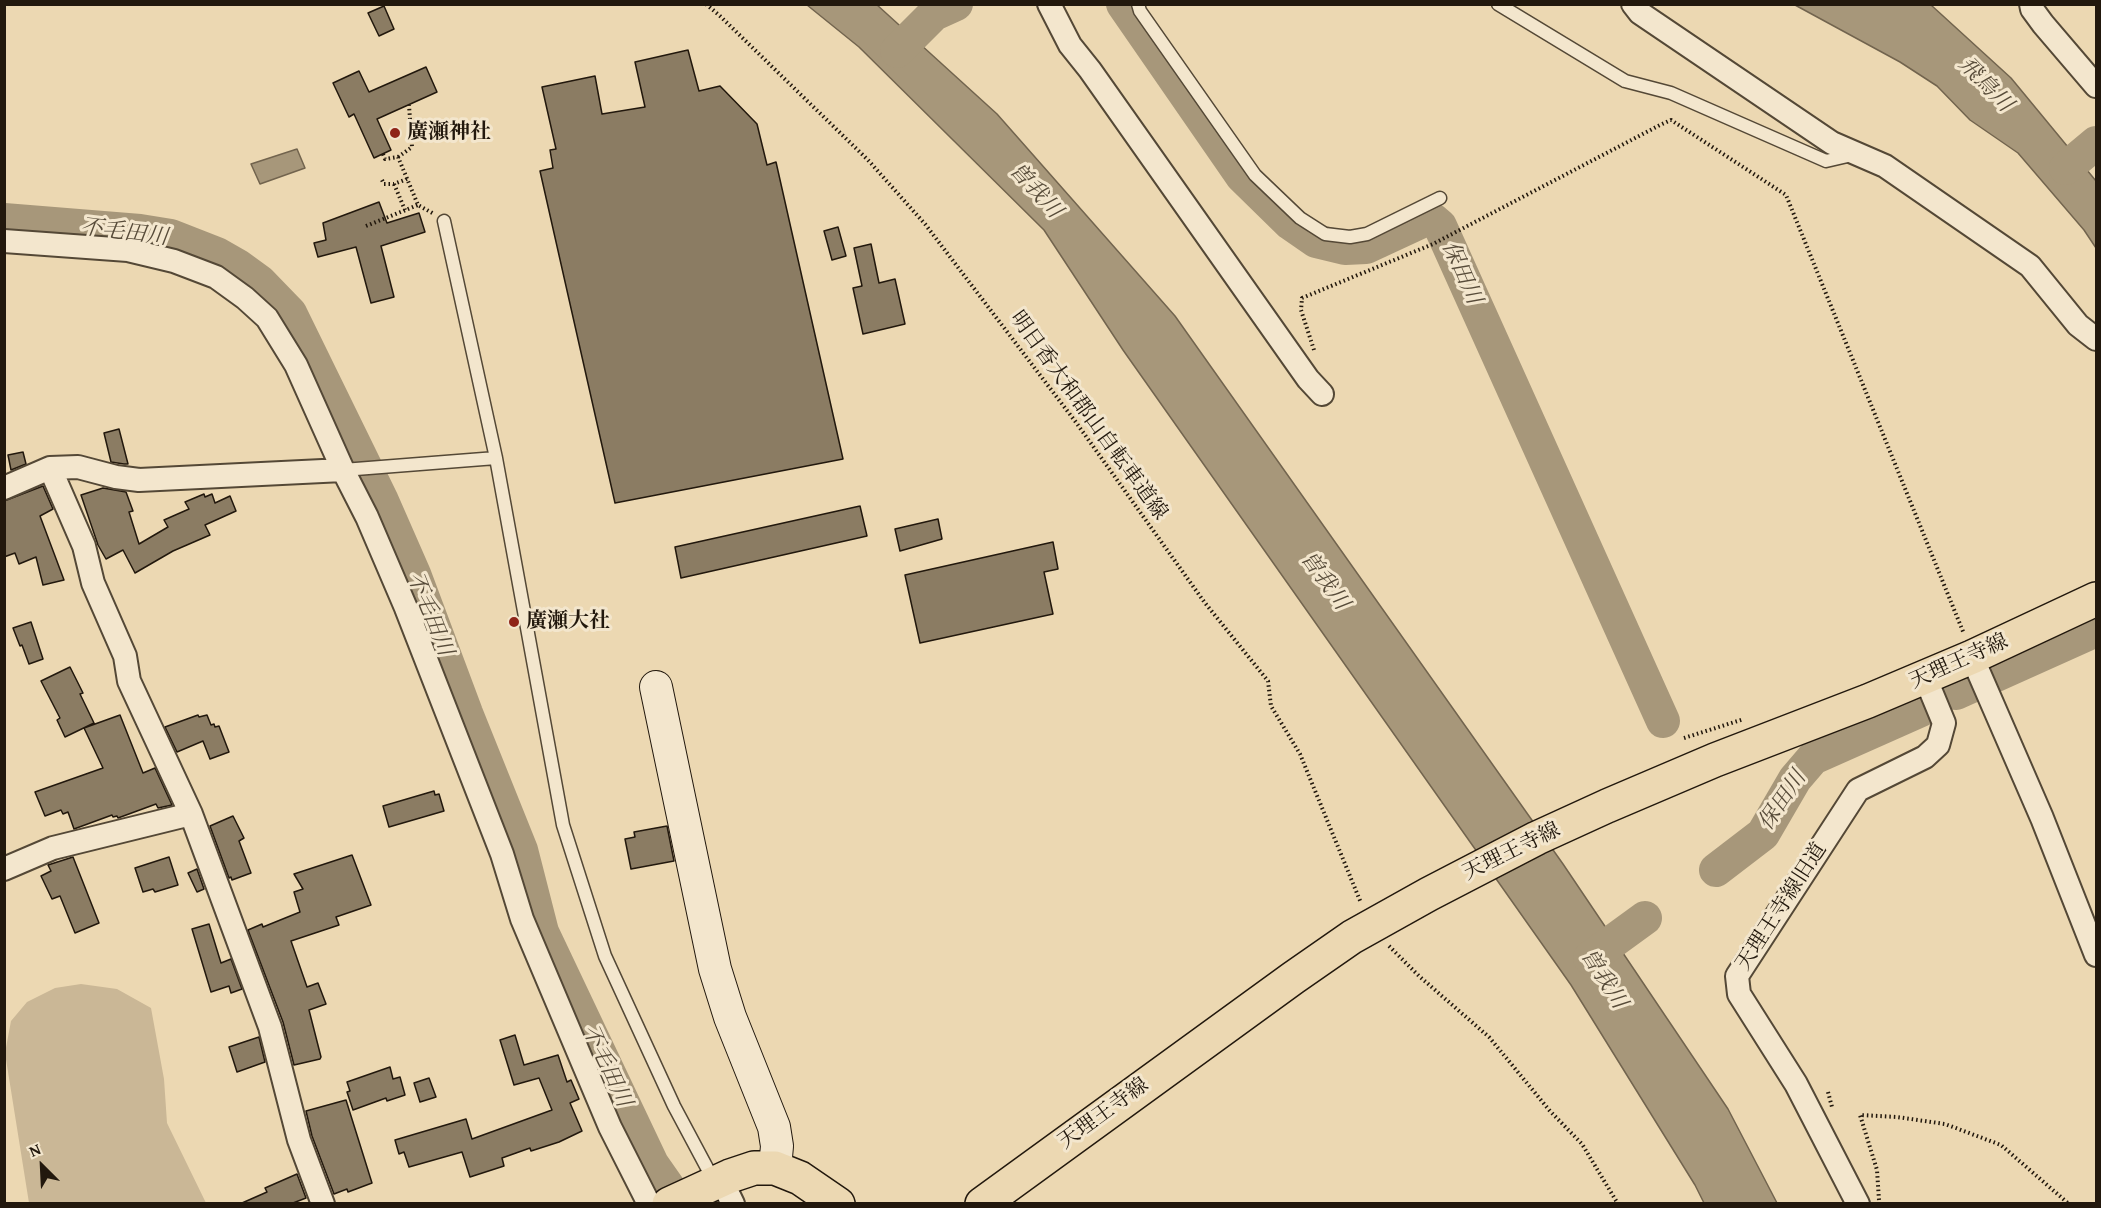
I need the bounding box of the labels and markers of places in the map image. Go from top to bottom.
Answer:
place label: 廣瀬神社 [407,120,491,146]
marker: 廣瀬神社 [388,126,402,140]
place label: 廣瀬大社 [526,609,610,635]
marker: 廣瀬大社 [507,615,521,629]

